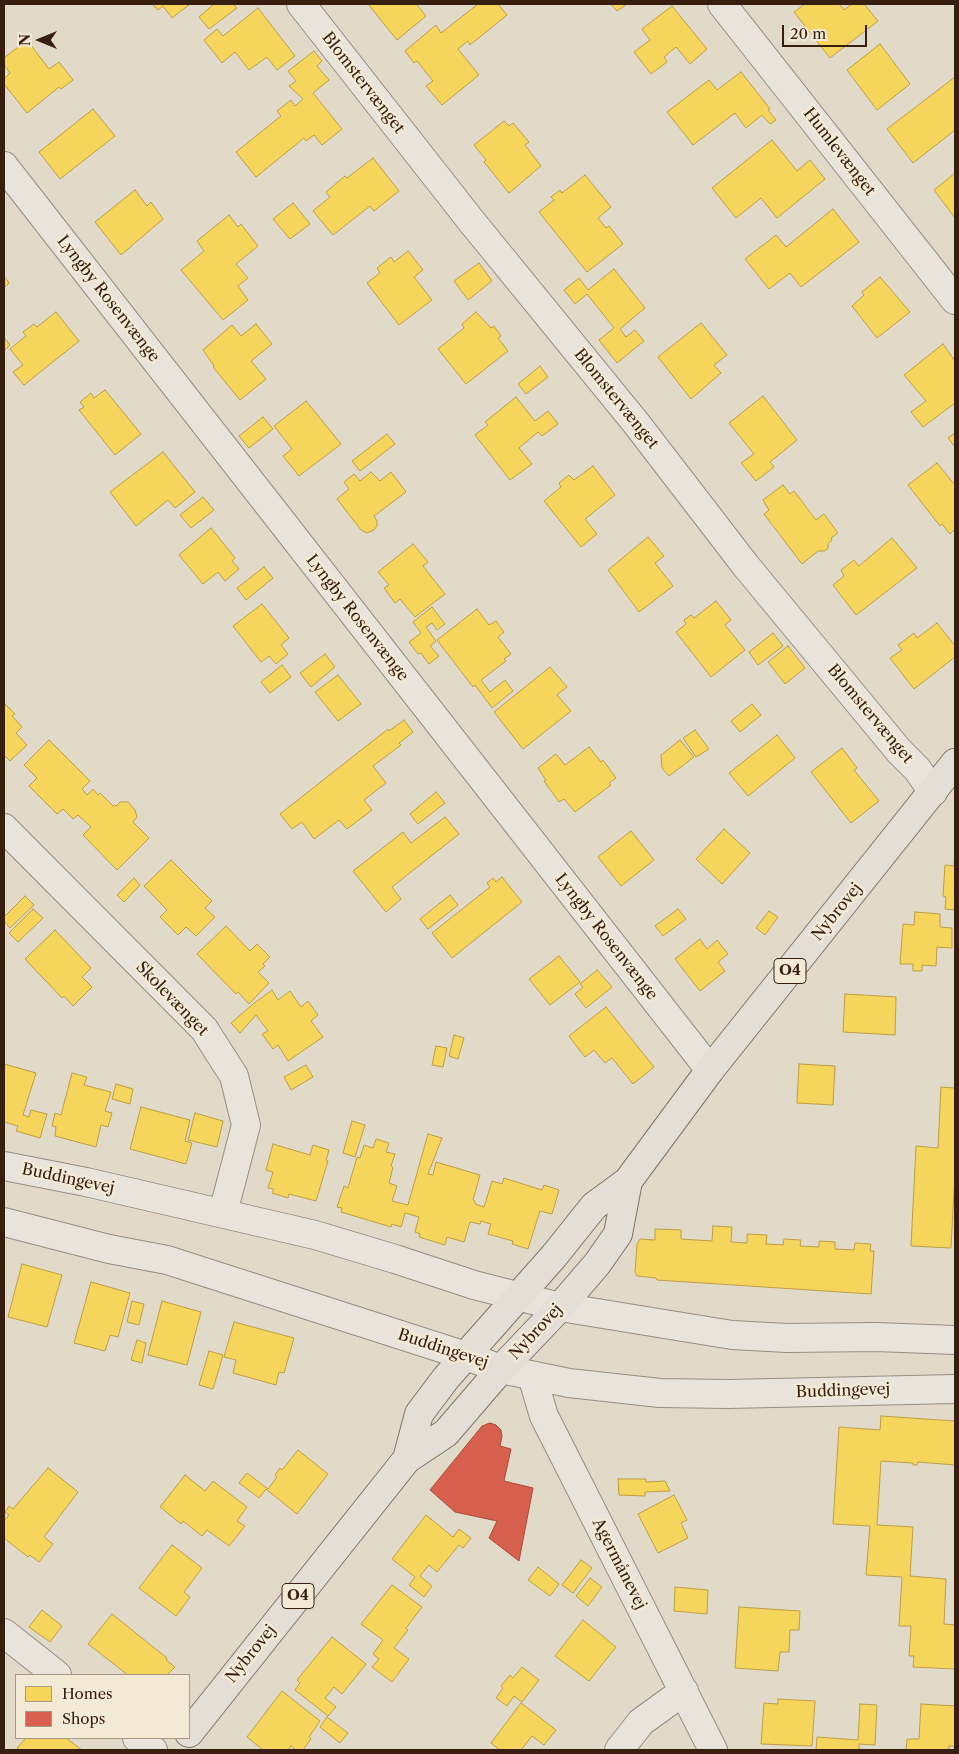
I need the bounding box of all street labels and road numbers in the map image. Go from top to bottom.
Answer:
street label: Blomstervænget [317,28,409,138]
street label: Humlevænget [799,104,879,200]
street label: Lyngby Rosenvænge [53,232,163,366]
street label: Blomstervænget [570,345,662,453]
street label: Lyngby Rosenvænge [302,551,412,685]
street label: Blomstervænget [823,661,917,767]
street label: Lyngby Rosenvænge [551,870,661,1004]
street label: Nybrovej [808,879,866,945]
street label: Skolevænget [132,958,212,1040]
road number: O4 [774,958,806,984]
street label: Buddingevej [20,1160,116,1198]
street label: Nybrovej [505,1300,567,1364]
street label: Buddingevej [395,1325,491,1373]
street label: Buddingevej [796,1380,890,1402]
street label: Agermånevej [588,1515,650,1613]
road number: O4 [282,1584,314,1608]
street label: Nybrovej [222,1621,280,1687]

